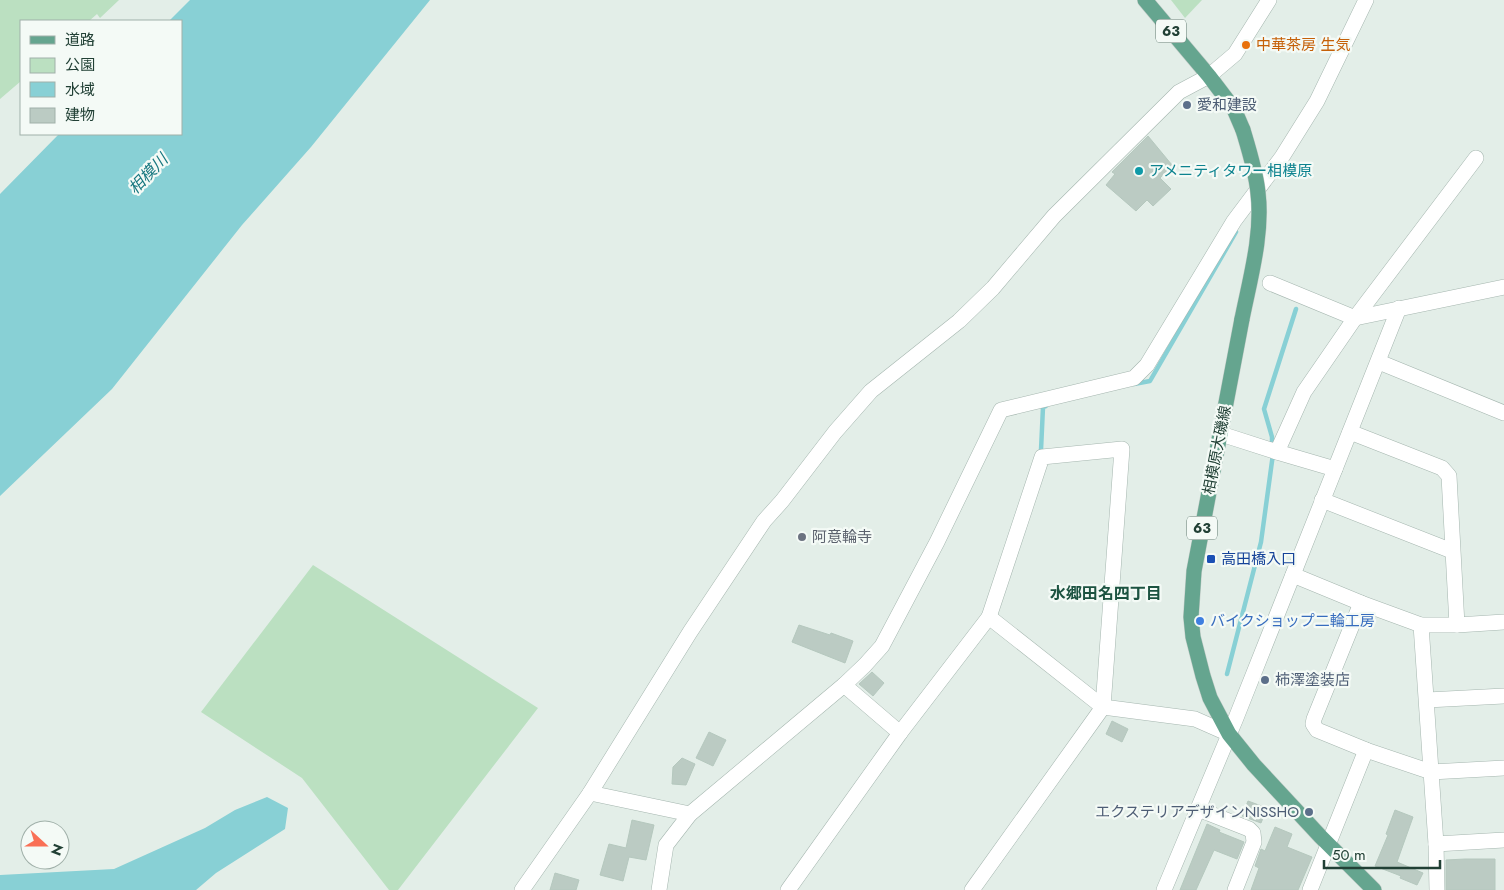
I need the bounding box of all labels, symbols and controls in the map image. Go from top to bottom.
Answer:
legend [20,20,182,135]
road number: 63 [1156,20,1186,42]
text: 道路 [65,29,95,51]
place label: 中華茶房 生気 [1256,34,1351,56]
marker: 中華茶房 生気 [1240,39,1252,51]
text: 公園 [65,54,95,76]
text: 水域 [65,79,95,101]
place label: 愛和建設 [1197,94,1257,116]
marker: 愛和建設 [1181,99,1193,111]
text: 建物 [65,104,95,126]
water label: 相模川 [123,147,174,199]
place label: アメニティタワー相模原 [1149,160,1312,182]
marker: アメニティタワー相模原 [1133,165,1145,177]
street label: 相模原大磯線 [1198,404,1236,496]
road number: 63 [1187,516,1217,540]
place label: 阿意輪寺 [812,526,872,548]
marker: 阿意輪寺 [796,531,808,543]
place label: 高田橋入口 [1221,548,1296,570]
marker: 高田橋入口 [1205,553,1217,565]
district label: 水郷田名四丁目 [1050,582,1162,605]
place label: バイクショップ二輪工房 [1210,610,1375,632]
marker: バイクショップ二輪工房 [1194,615,1206,627]
place label: 柿澤塗装店 [1275,669,1350,691]
marker: 柿澤塗装店 [1259,674,1271,686]
place label: エクステリアデザインNISSHO [1095,801,1299,823]
marker: エクステリアデザインNISSHO [1303,806,1315,818]
north arrow [20,820,70,870]
scale bar [1324,838,1440,870]
text: N [46,841,68,858]
text: 50 m [1332,844,1366,866]

